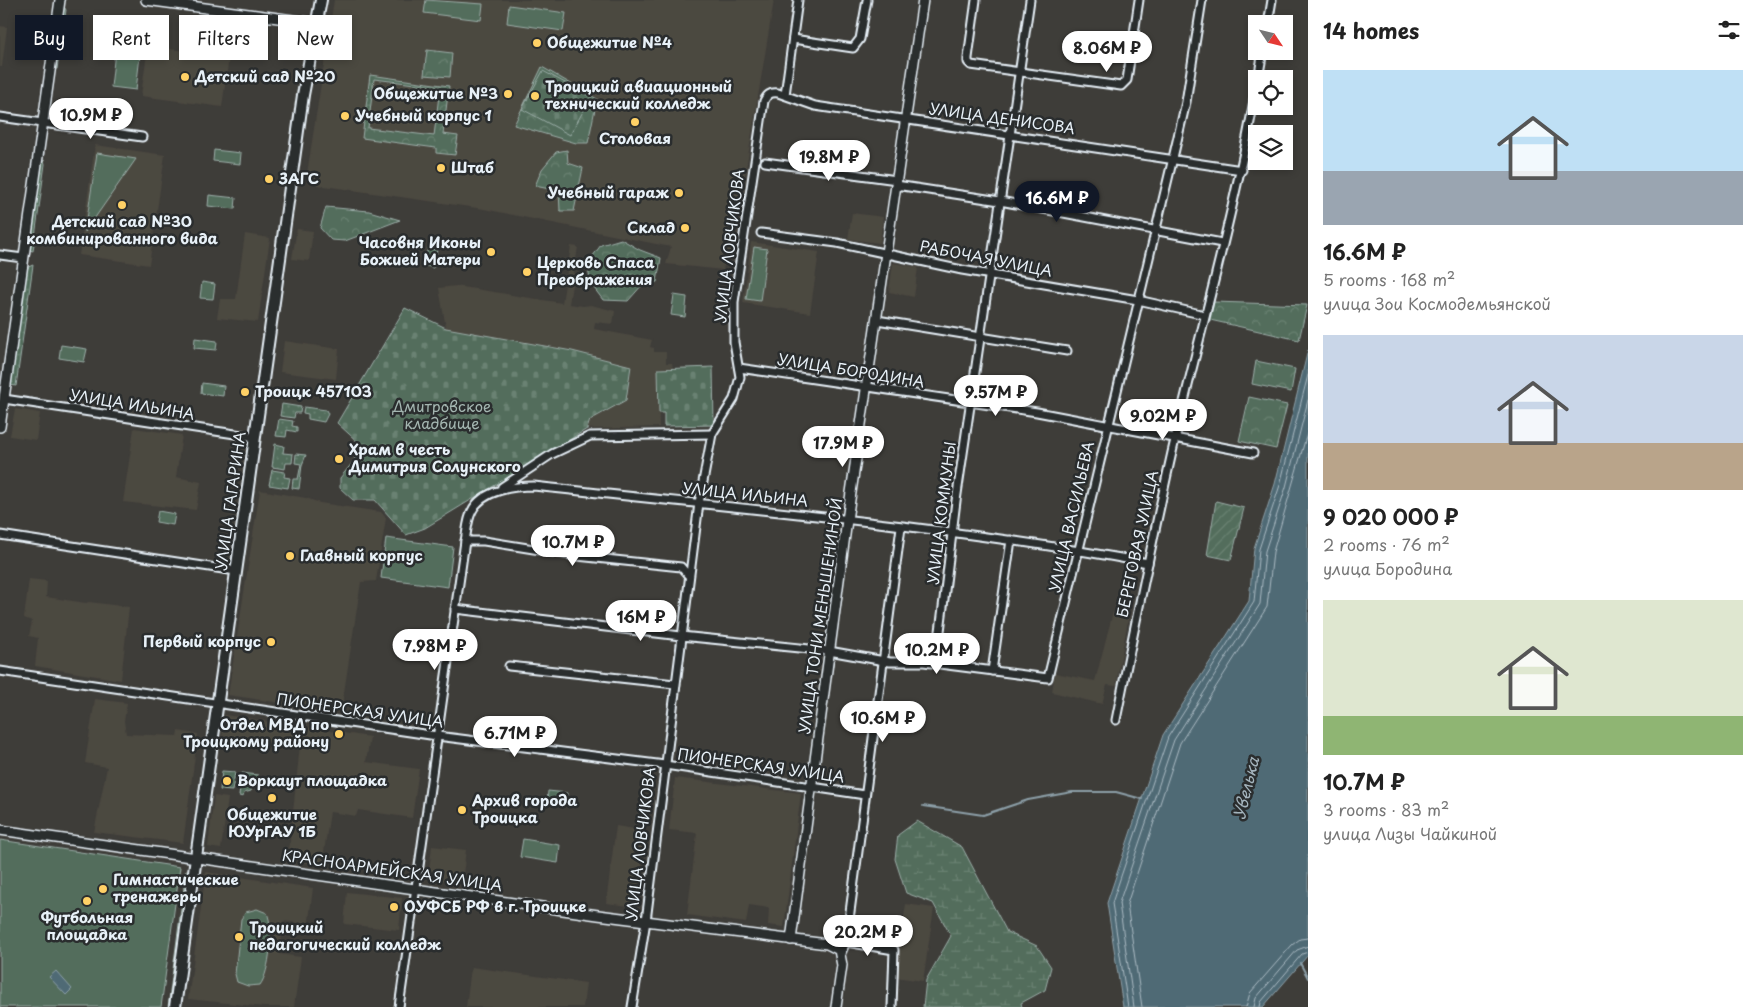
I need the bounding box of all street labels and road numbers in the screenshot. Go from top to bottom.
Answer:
street label: УЛИЦА ДЕНИСОВА [928,96,1077,139]
street label: УЛИЦА ЛОВЧИКОВА [708,167,749,324]
street label: РАБОЧАЯ УЛИЦА [918,233,1055,282]
street label: УЛИЦА БОРОДИНА [776,347,927,393]
street label: УЛИЦА ИЛЬИНА [68,382,197,425]
street label: УЛИЦА ГАГАРИНА [208,430,251,572]
street label: УЛИЦА ВАСИЛЬЕВА [1042,439,1099,594]
street label: УЛИЦА КОММУНЫ [920,440,961,586]
street label: БЕРЕГОВАЯ УЛИЦА [1110,468,1163,619]
street label: УЛИЦА ИЛЬИНА [681,475,809,512]
street label: УЛИЦА ТОНИ МЕНЬШЕНИНОЙ [792,496,847,735]
street label: ПИОНЕРСКАЯ УЛИЦА [275,686,445,733]
street label: ПИОНЕРСКАЯ УЛИЦА [676,741,846,788]
street label: УЛИЦА ЛОВЧИКОВА [619,765,660,922]
street label: КРАСНОАРМЕЙСКАЯ УЛИЦА [280,843,504,896]

